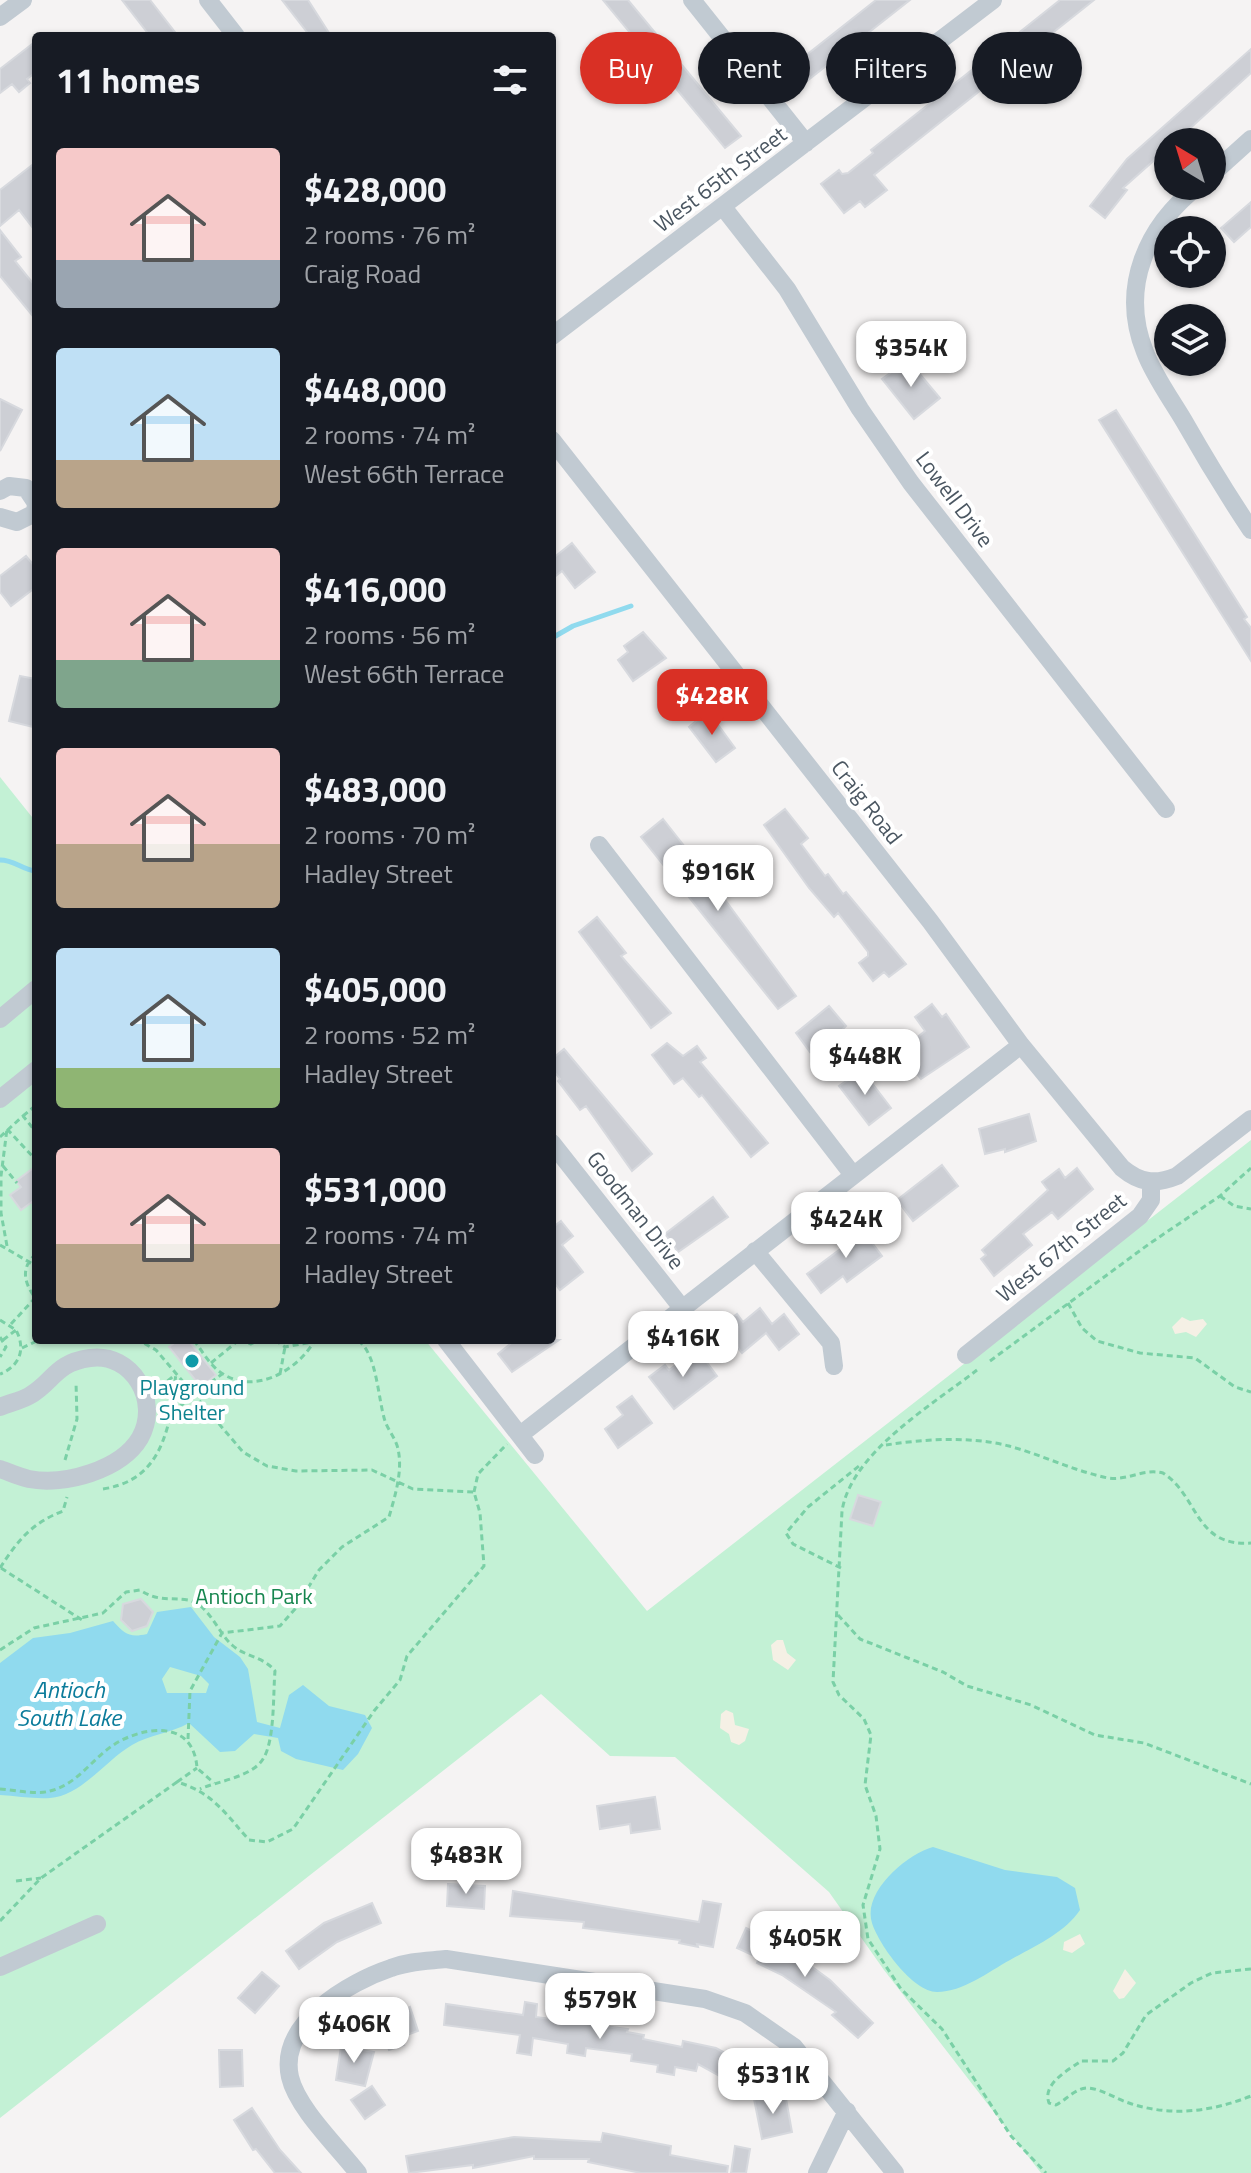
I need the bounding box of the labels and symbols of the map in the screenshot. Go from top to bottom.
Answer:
street label: West 65th Street [646,118,794,240]
north arrow [1154,128,1226,200]
pin: $354K [855,321,967,389]
street label: Lowell Drive [907,444,1003,554]
pin: $428K [656,669,768,737]
street label: Craig Road [823,752,911,852]
pin: $916K [662,845,774,913]
pin: $448K [809,1029,921,1097]
street label: Goodman Drive [579,1143,693,1277]
street label: West 67th Street [989,1184,1134,1310]
pin: $424K [790,1192,902,1260]
pin: $416K [627,1311,739,1379]
marker: Playground Shelter [183,1352,201,1370]
place label: Playground Shelter [140,1370,244,1429]
park label: Antioch Park [195,1579,313,1613]
water label: Antioch South Lake [17,1671,123,1735]
pin: $483K [410,1828,522,1896]
pin: $405K [749,1911,861,1979]
pin: $579K [544,1973,656,2041]
pin: $406K [298,1997,410,2065]
pin: $531K [717,2048,829,2116]

